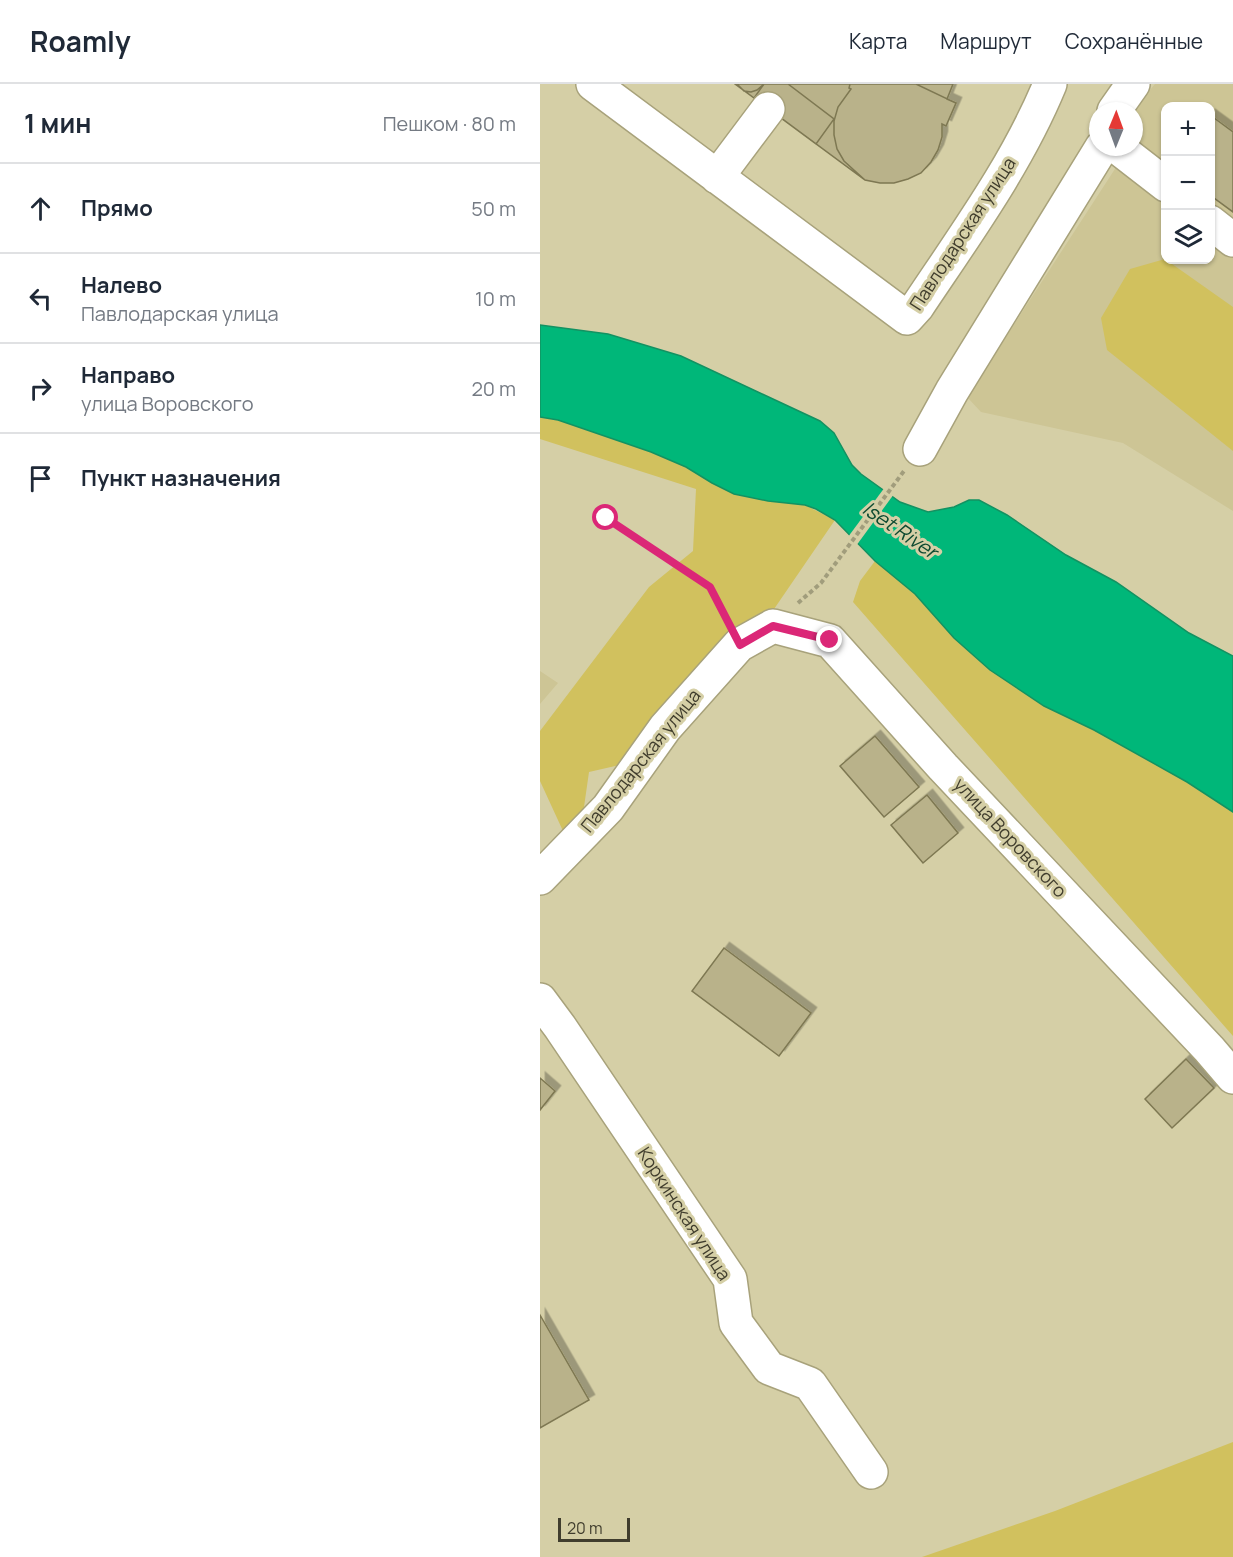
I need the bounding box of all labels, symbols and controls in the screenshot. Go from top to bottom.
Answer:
text: Roamly [30,22,131,60]
text: Карта [849,27,907,55]
text: Маршрут [940,27,1032,55]
text: Сохранённые [1065,27,1203,55]
north arrow [1089,102,1143,156]
map controls [1161,102,1215,264]
button: + [1161,102,1215,156]
text: 1 мин [24,105,91,141]
text: Пешком · 80 m [383,110,516,137]
street label: Павлодарская улица [904,152,1021,315]
button: − [1161,156,1215,210]
icon: ahead [24,192,57,225]
text: Прямо [81,193,153,223]
text: 50 m [471,195,516,222]
button: layers [1161,210,1215,264]
text: Налево [81,270,162,300]
icon: left [24,282,57,315]
text: 10 m [475,285,516,312]
text: Павлодарская улица [81,300,279,327]
text: Направо [81,360,175,390]
icon: right [24,372,57,405]
text: 20 m [471,375,516,402]
text: улица Воровского [81,390,254,417]
icon: arrive [24,462,57,495]
text: Пункт назначения [81,463,281,493]
water label: Iset River [858,495,945,566]
route start [592,504,618,530]
route end [816,626,842,652]
street label: Павлодарская улица [575,684,705,837]
street label: улица Воровского [949,772,1072,902]
street label: Коркинская улица [633,1142,737,1285]
scale bar [558,1515,630,1542]
text: 20 m [567,1517,603,1539]

